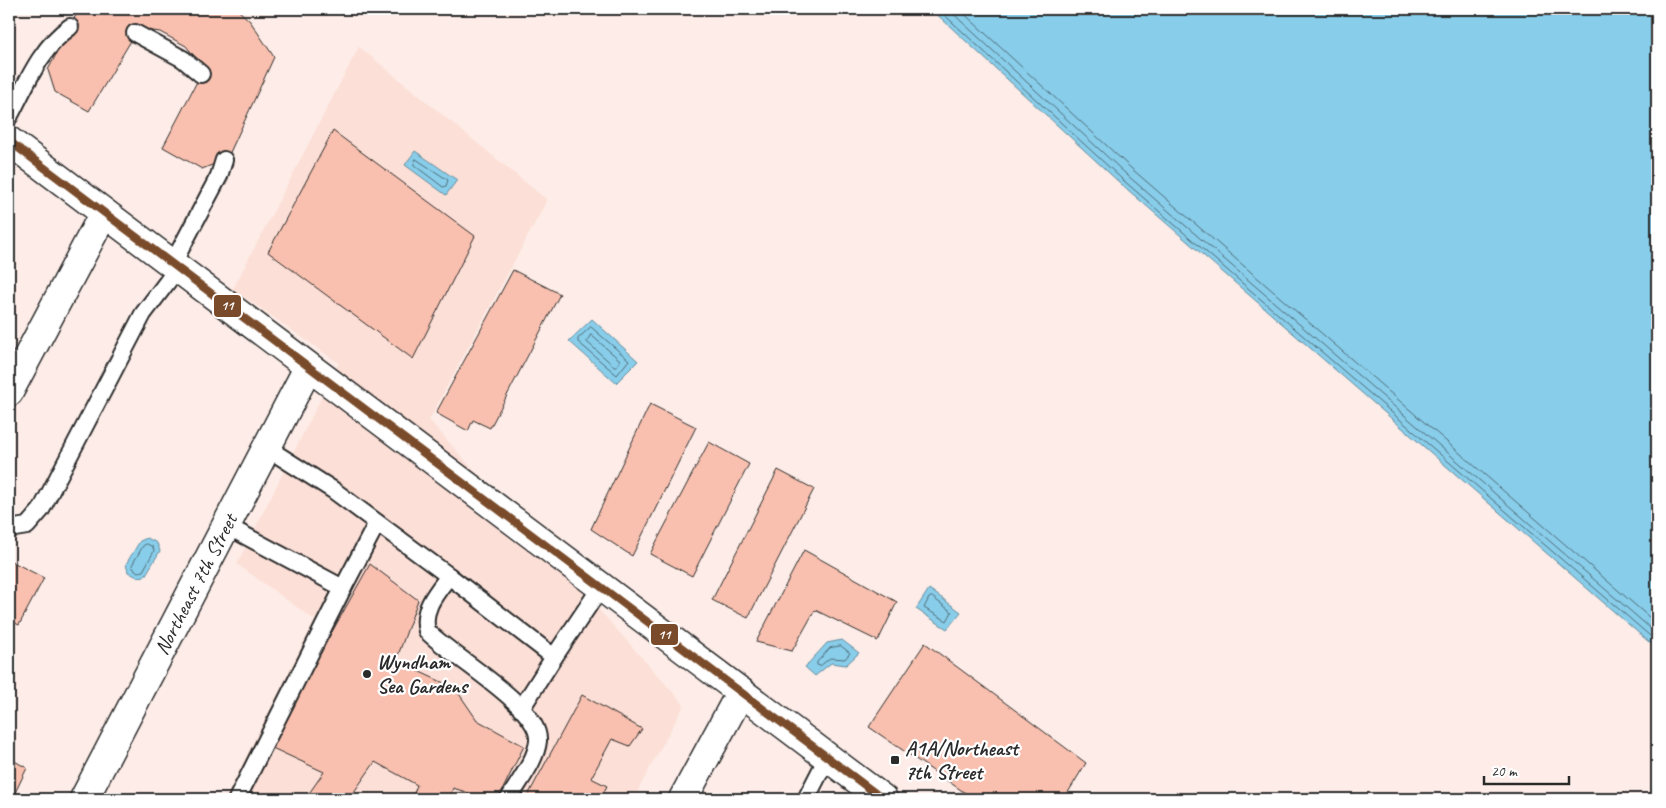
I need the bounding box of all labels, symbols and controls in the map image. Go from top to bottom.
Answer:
line badge: 11 [213,294,242,318]
text: 11 [221,297,235,314]
street label: Northeast 7th Street [148,508,244,659]
line badge: 11 [650,623,679,646]
text: 11 [658,626,672,643]
place label: Wyndham Sea Gardens [377,649,470,699]
marker: Wyndham Sea Gardens [361,668,373,680]
place label: A1A/Northeast 7th Street [905,735,1021,785]
scale bar [1484,753,1568,785]
marker: A1A/Northeast 7th Street [889,754,901,766]
text: 20 m [1491,762,1518,781]

